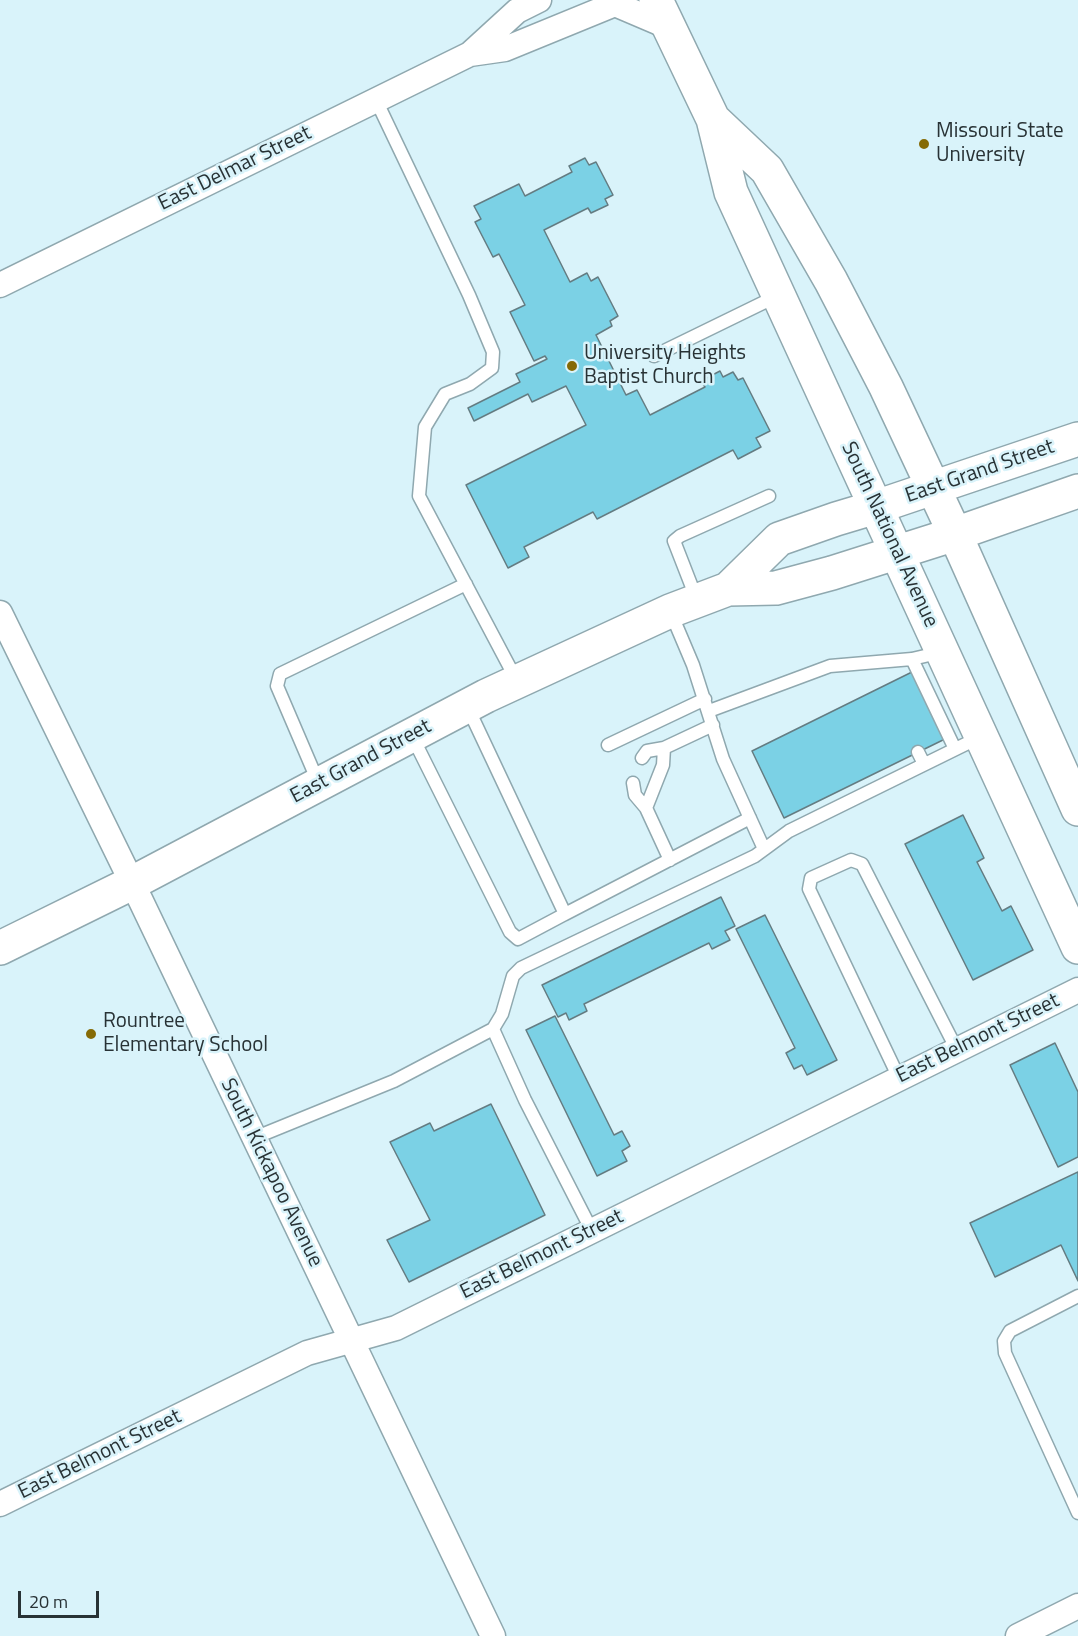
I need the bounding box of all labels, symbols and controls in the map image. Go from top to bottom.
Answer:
place label: Missouri State University [936,119,1064,169]
street label: East Delmar Street [154,121,316,217]
marker: Missouri State University [917,137,931,151]
place label: University Heights Baptist Church [584,341,746,391]
marker: University Heights Baptist Church [565,359,579,373]
street label: East Grand Street [902,435,1058,509]
street label: South National Avenue [835,438,943,632]
street label: East Grand Street [286,714,436,810]
street label: East Belmont Street [892,989,1064,1089]
place label: Rountree Elementary School [103,1009,268,1059]
marker: Rountree Elementary School [84,1027,98,1041]
street label: South Kickapoo Avenue [214,1075,328,1271]
street label: East Belmont Street [456,1205,628,1305]
street label: East Belmont Street [14,1405,186,1505]
scale bar [21,1579,102,1617]
text: 20 m [29,1588,68,1615]

